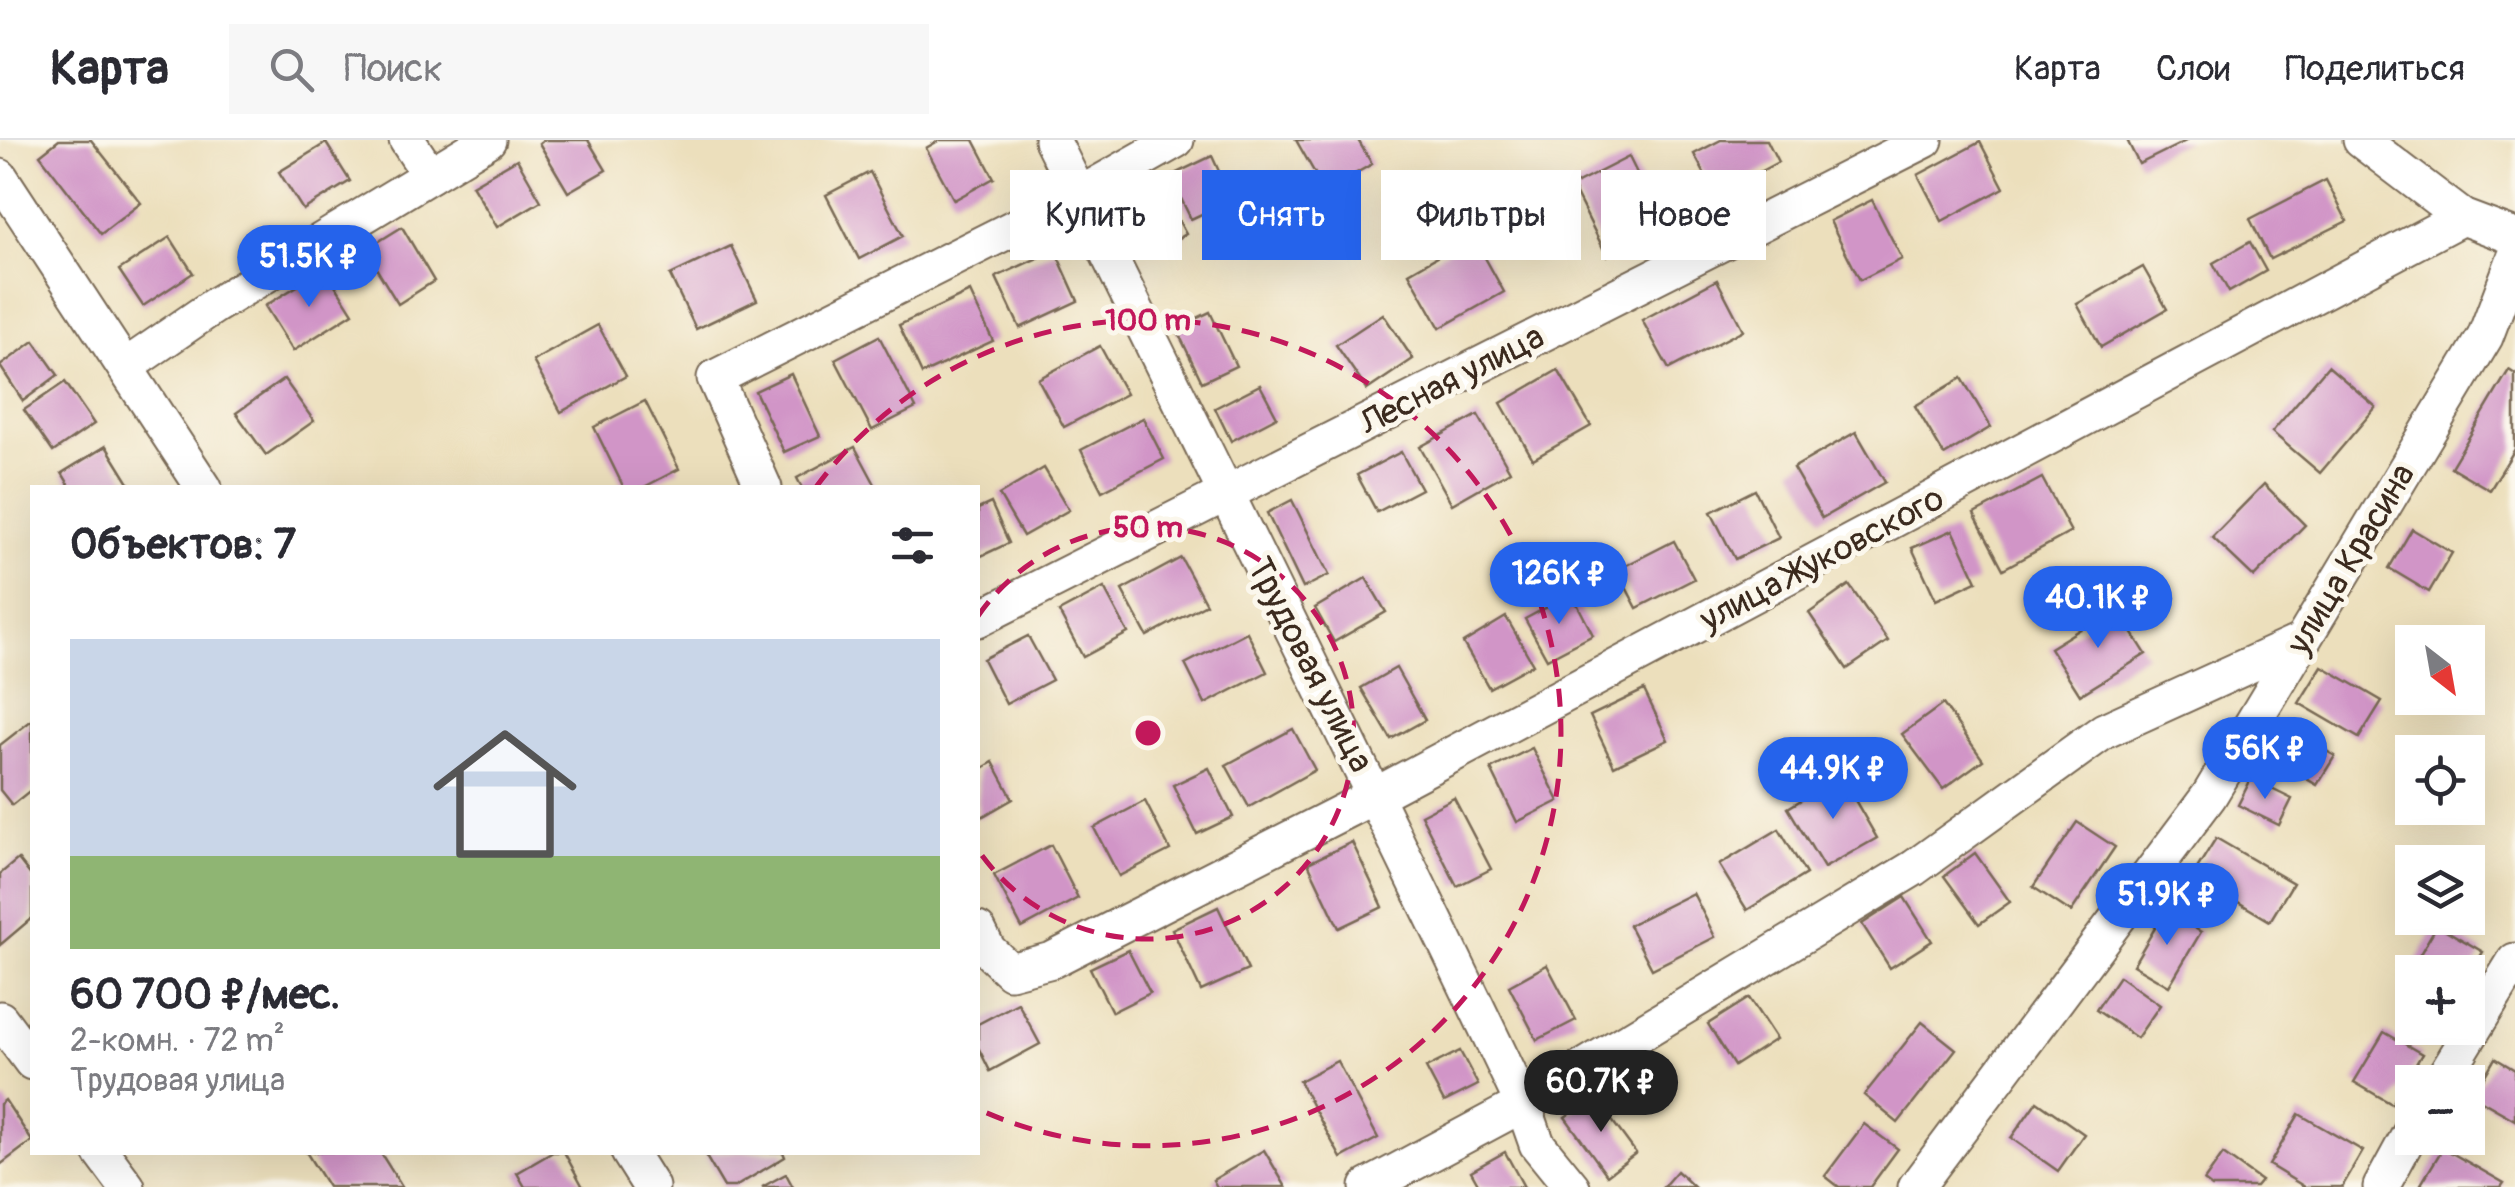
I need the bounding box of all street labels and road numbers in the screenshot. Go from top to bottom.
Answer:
street label: Лесная улица [1352,315,1552,446]
street label: улица Красина [2276,456,2425,663]
street label: улица Жуковского [1692,476,1952,642]
street label: Трудовая улица [1237,550,1383,780]

